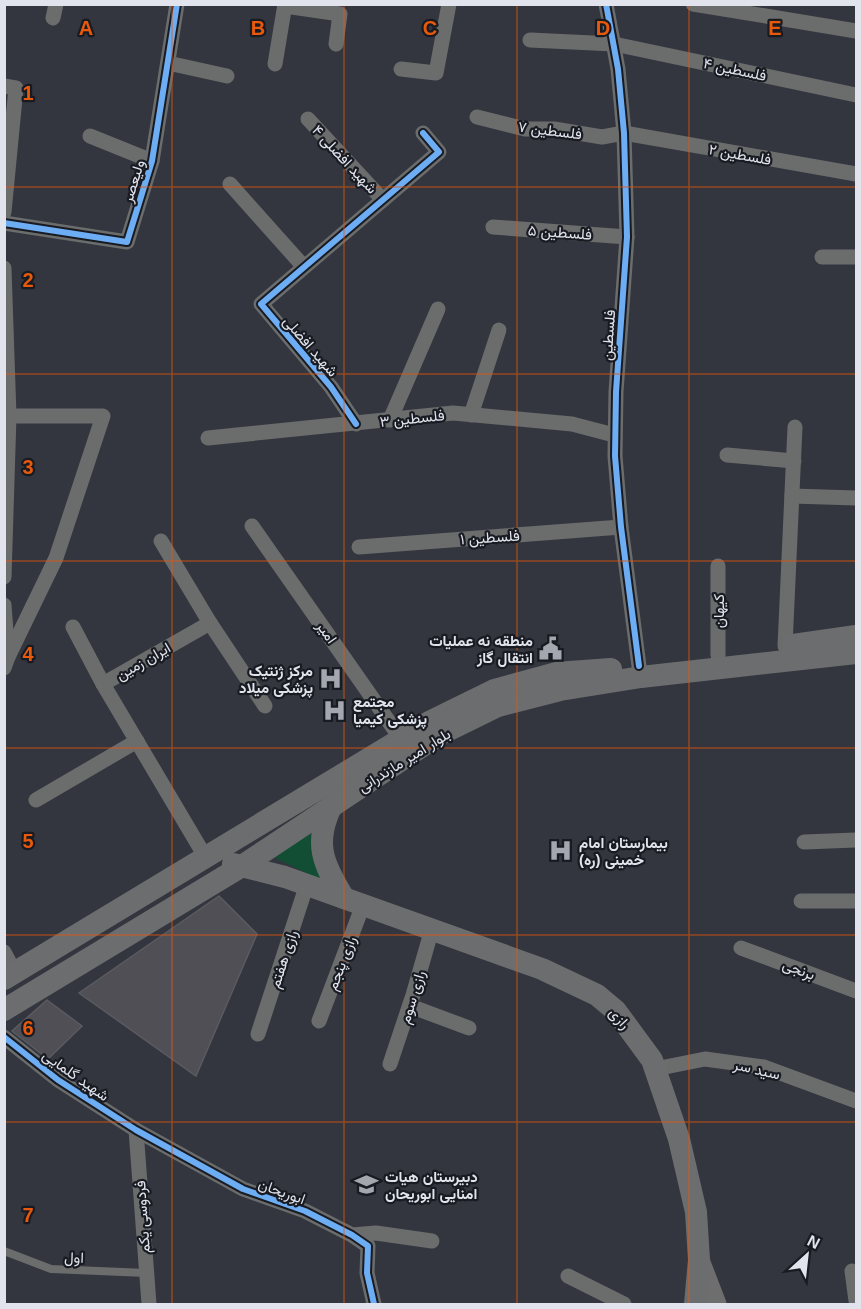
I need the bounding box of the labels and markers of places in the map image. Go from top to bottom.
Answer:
place label: منطقه نه عملیات انتقال گاز [429,632,533,667]
public building icon: منطقه نه عملیات انتقال گاز [538,636,564,662]
place label: مرکز ژنتیک پزشکی میلاد [239,662,313,698]
hospital icon: مرکز ژنتیک پزشکی میلاد [318,666,344,692]
place label: مجتمع پزشکی کیمیا [353,693,427,729]
hospital icon: مجتمع پزشکی کیمیا [322,697,348,723]
place label: بیمارستان امام خمینی (ره) [579,834,668,869]
hospital icon: بیمارستان امام خمینی (ره) [548,838,574,864]
place label: دبیرستان هیات امنایی ابوریحان [385,1168,478,1203]
school or university icon: دبیرستان هیات امنایی ابوریحان [354,1172,380,1198]

